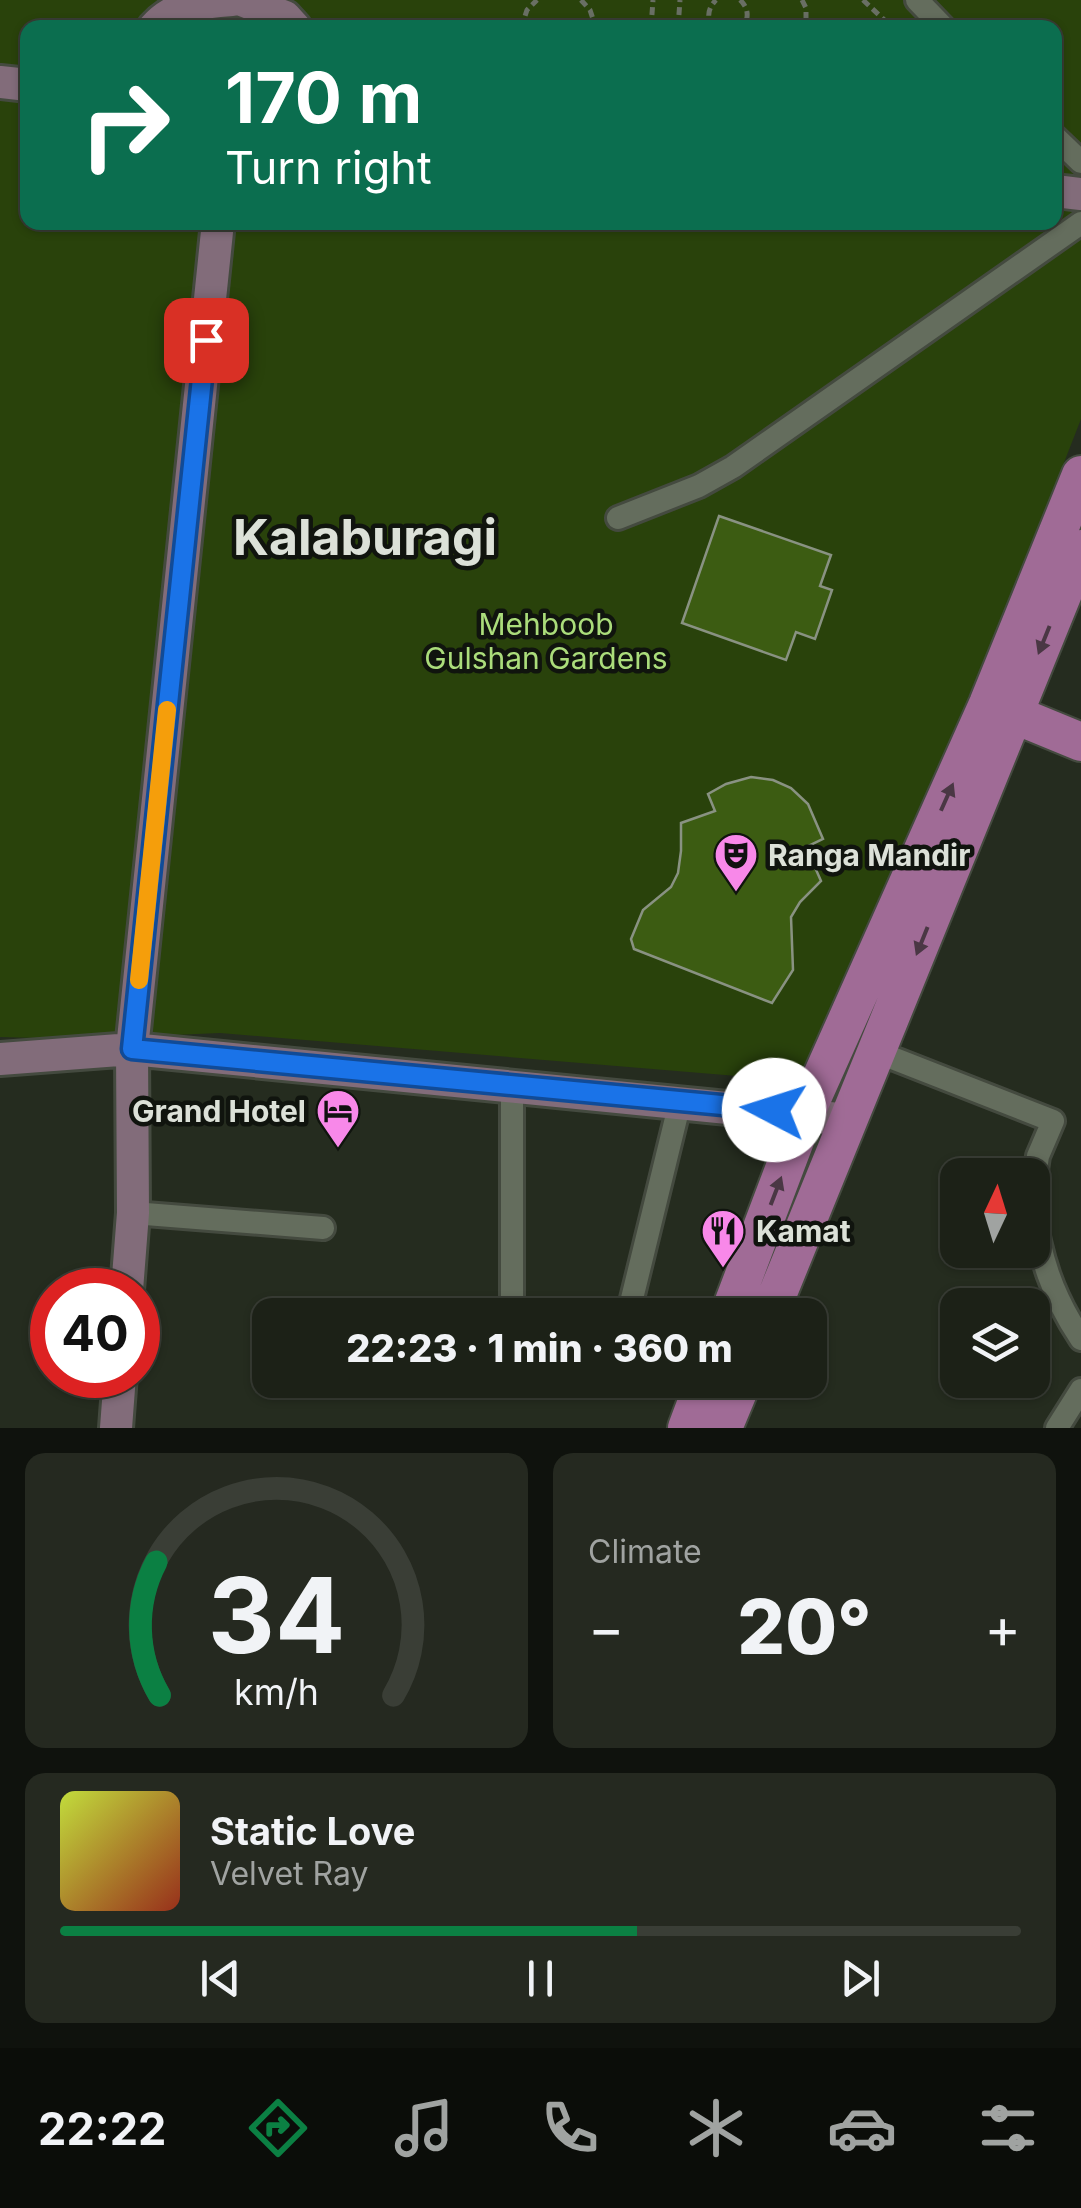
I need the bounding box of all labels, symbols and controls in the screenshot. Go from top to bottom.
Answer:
text: 170 m [225,55,422,140]
icon: right [60,60,190,190]
text: Turn right [225,140,432,195]
pin [164,298,249,383]
icon: arrive [179,313,234,368]
district label: Kalaburagi [233,507,497,567]
park label: Mehboob Gulshan Gardens [424,606,668,676]
one-way arrow [1036,625,1052,655]
one-way arrow [939,782,955,812]
theatre icon: Ranga Mandir [713,832,759,893]
place label: Ranga Mandir [768,837,970,873]
one-way arrow [913,926,929,956]
position arrow [722,1058,826,1162]
hotel icon: Grand Hotel [315,1088,361,1149]
place label: Grand Hotel [132,1093,306,1129]
north arrow [940,1158,1050,1268]
map controls [940,1158,1050,1398]
one-way arrow [769,1176,784,1206]
restaurant icon: Kamat [700,1208,746,1269]
place label: Kamat [756,1213,851,1249]
speed limit sign: 40 [30,1268,160,1398]
button: layers [940,1288,1050,1398]
text: 22:23 · 1 min · 360 m [346,1325,733,1371]
text: Climate [588,1532,702,1571]
text: 34 [208,1552,345,1678]
text: 20° [737,1581,872,1672]
text: − [588,1595,624,1661]
text: + [985,1595,1021,1661]
text: km/h [234,1670,319,1714]
text: Static Love [210,1808,415,1854]
text: Velvet Ray [210,1854,368,1893]
icon: previous [193,1951,248,2006]
icon: pause [513,1951,568,2006]
icon: next [833,1951,888,2006]
icon: directions [243,2093,313,2163]
icon: music [389,2093,459,2163]
icon: phone [535,2093,605,2163]
icon: climate [681,2093,751,2163]
icon: car [827,2093,897,2163]
icon: filters [973,2093,1043,2163]
text: 22:22 [38,2101,166,2156]

